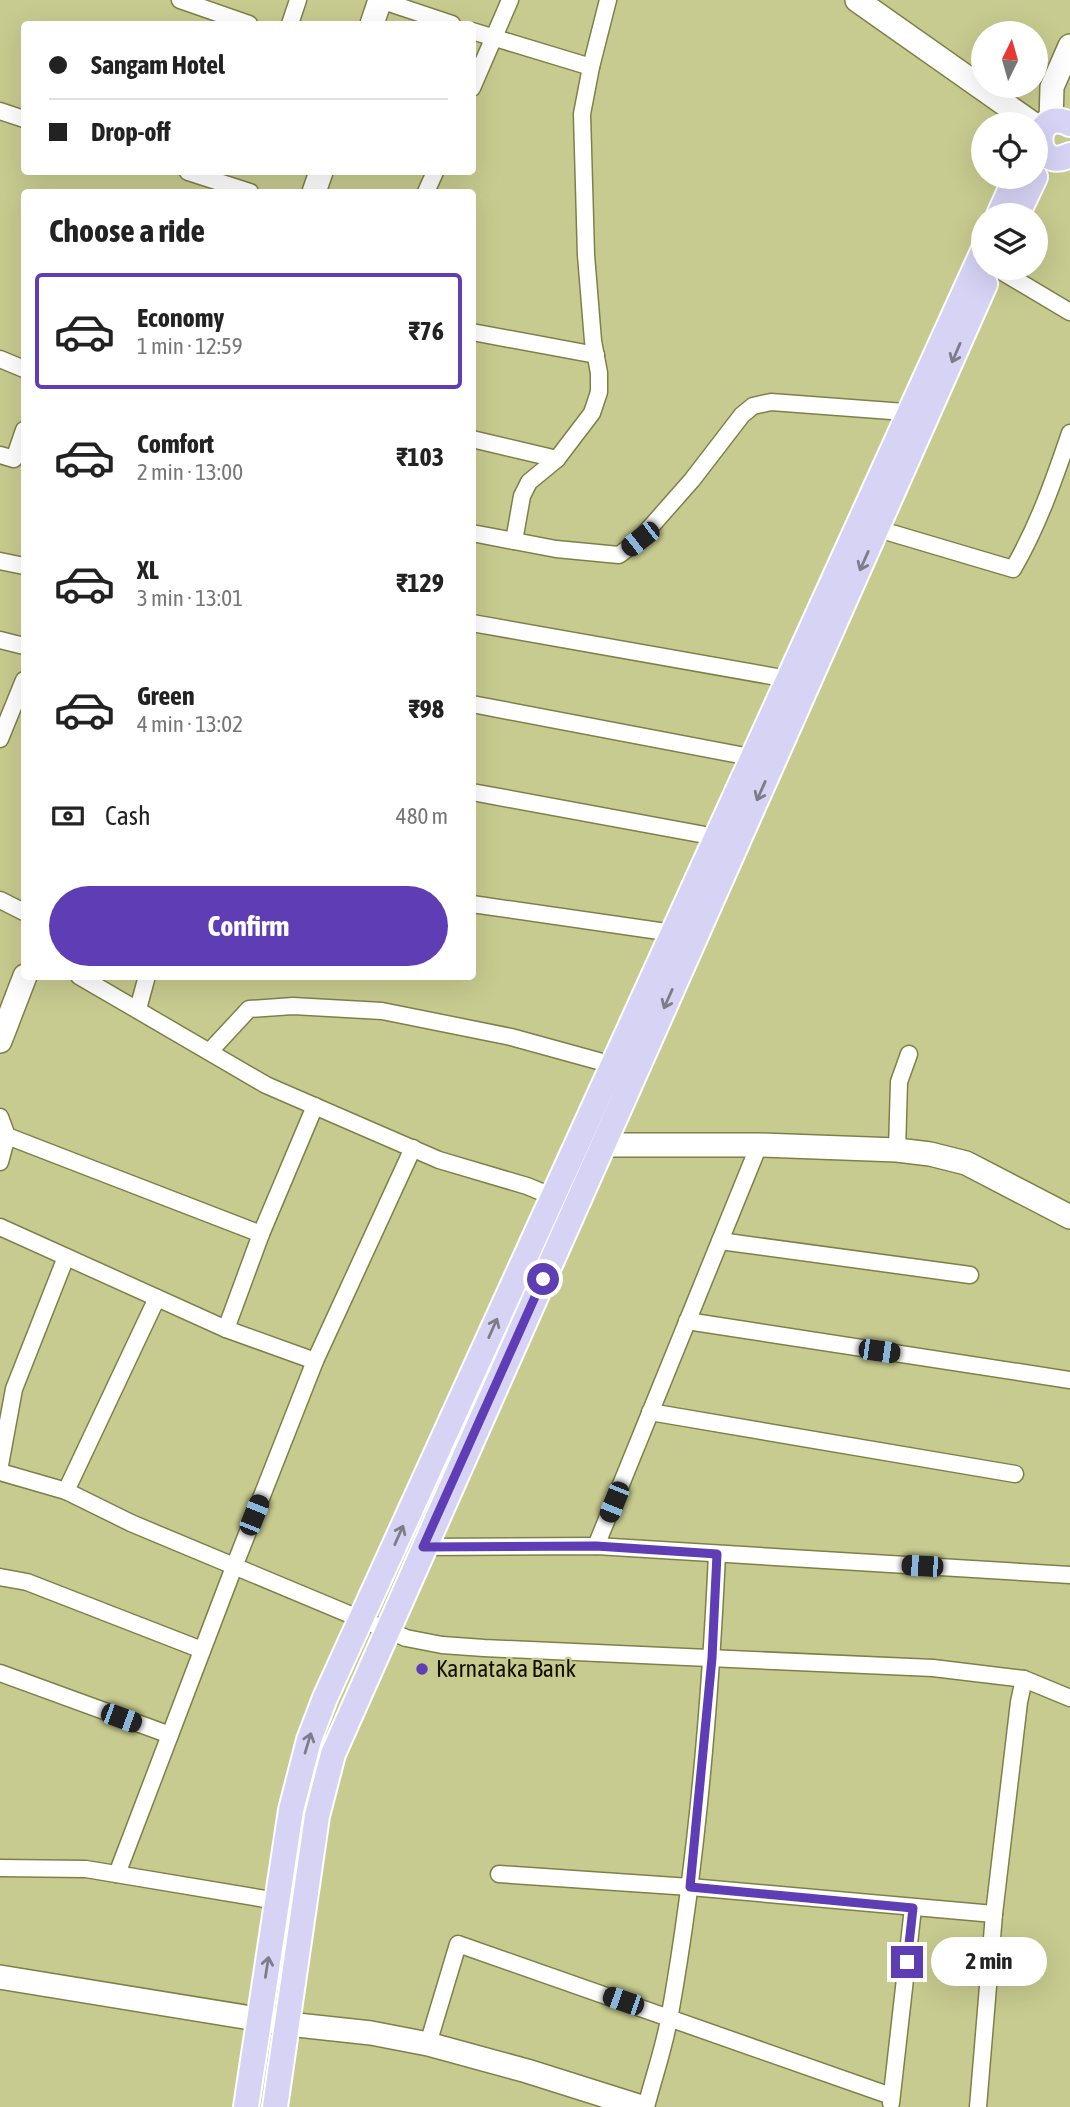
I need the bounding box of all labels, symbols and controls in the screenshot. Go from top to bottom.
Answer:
north arrow [971,21,1048,98]
map controls [971,21,1048,280]
text: Sangam Hotel [91,50,225,80]
button: locate [971,112,1048,189]
text: Drop-off [91,117,171,147]
button: layers [971,203,1048,280]
text: Choose a ride [49,212,205,249]
icon: car [53,300,116,363]
text: Economy [137,303,224,333]
text: ₹76 [408,316,444,346]
text: 1 min · 12:59 [137,333,243,359]
one-way arrow [949,342,962,363]
icon: car [53,426,116,489]
text: Comfort [137,429,214,459]
text: ₹103 [396,442,444,472]
text: 2 min · 13:00 [137,459,243,485]
car [617,518,664,560]
one-way arrow [857,550,870,571]
icon: car [53,552,116,615]
text: XL [137,555,159,585]
text: ₹129 [396,568,444,598]
text: 3 min · 13:01 [137,585,243,611]
icon: car [53,678,116,741]
text: Green [137,681,195,711]
text: ₹98 [408,694,444,724]
text: 4 min · 13:02 [137,711,243,737]
one-way arrow [754,780,767,801]
icon: cash [49,797,87,835]
text: Cash [105,801,151,831]
text: 480 m [396,803,448,829]
button: Confirm [49,886,448,966]
one-way arrow [661,988,674,1009]
route start [527,1263,559,1295]
one-way arrow [487,1318,500,1339]
car [857,1338,902,1364]
car [597,1479,632,1525]
car [237,1492,272,1538]
one-way arrow [393,1525,406,1546]
car [901,1554,944,1578]
place label: Karnataka Bank [436,1655,577,1682]
marker: Karnataka Bank [414,1661,430,1677]
car [98,1701,145,1735]
one-way arrow [303,1733,316,1755]
callout: 2 min [932,1938,1047,1986]
route end [891,1946,923,1978]
text: 2 min [966,1948,1012,1974]
one-way arrow [261,1956,274,1979]
car [600,1984,647,2018]

